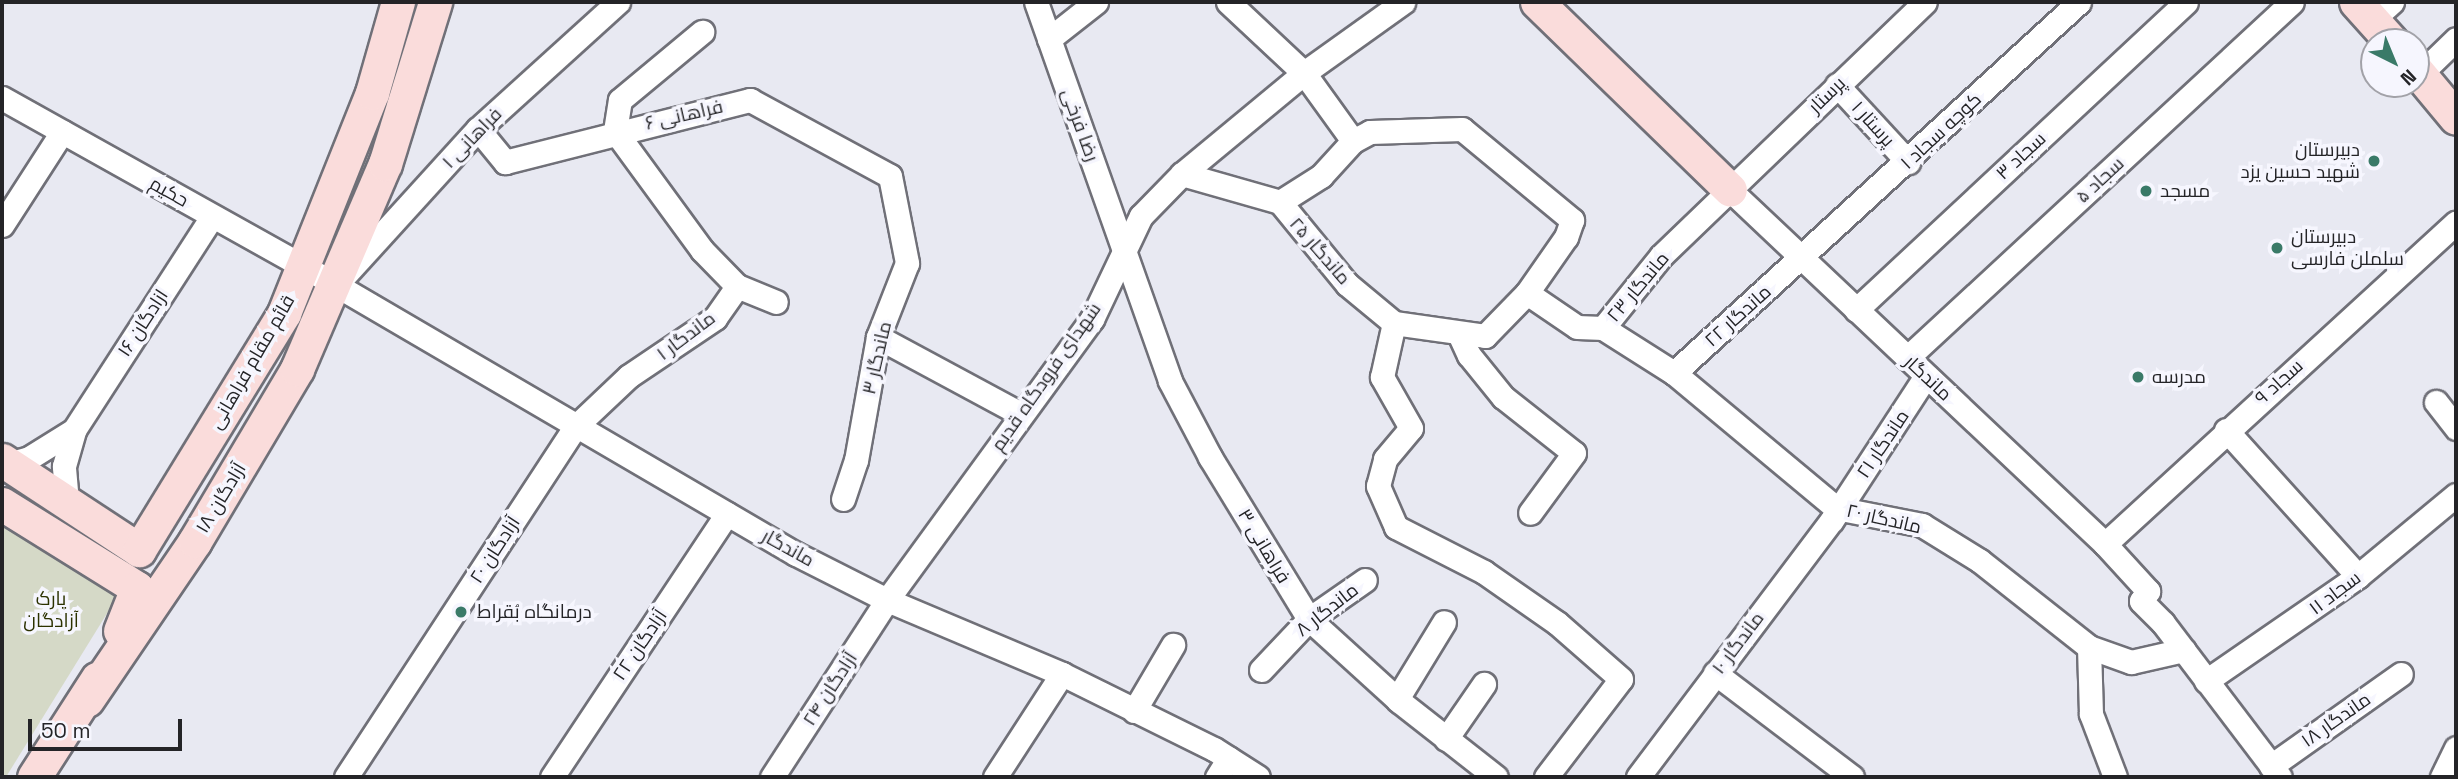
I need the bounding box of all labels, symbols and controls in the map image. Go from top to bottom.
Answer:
north arrow [2360,28,2430,98]
text: N [2395,64,2421,91]
street label: پرستار [1804,72,1850,118]
street label: رضا فرخی [1056,86,1104,164]
street label: کوچه سجاد ۱ [1896,88,1986,174]
street label: فراهانی ۶ [643,95,725,135]
street label: پرستار ۱ [1847,97,1899,151]
street label: فراهانی ۱ [438,103,506,173]
street label: سجاد ۳ [1991,127,2051,185]
place label: دبیرستان شهید حسین یزد [2241,139,2360,183]
street label: سجاد ۵ [2071,152,2129,208]
marker: دبیرستان شهید حسین یزد [2366,153,2382,169]
street label: حکیم [145,172,193,212]
place label: مسجد [2160,180,2210,202]
marker: مسجد [2138,183,2154,199]
street label: ماندگار ۲۵ [1285,213,1355,289]
place label: دبیرستان سلملن فارسی [2291,226,2404,270]
marker: دبیرستان سلملن فارسی [2269,240,2285,256]
street label: ماندگار ۲۳ [1602,247,1674,327]
street label: ماندگار ۲۲ [1700,280,1776,352]
street label: ازادگان ۱۶ [113,285,173,361]
street label: قائم مقام فراهانی [204,291,300,433]
street label: شهدای فرودگاه قدیم [986,298,1106,456]
street label: ماندگار ۱ [652,307,720,365]
street label: ماندگار ۳ [858,319,896,397]
street label: ماندگار [1900,350,1956,406]
street label: سجاد ۹ [2250,355,2308,409]
place label: مدرسه [2152,366,2206,388]
marker: مدرسه [2130,369,2146,385]
street label: ماندگار ۲۱ [1852,406,1914,482]
street label: آزادگان ۱۸ [191,459,251,537]
street label: ماندگار ۲۰ [1844,499,1924,539]
street label: فراهانی ۳ [1233,505,1295,587]
street label: آزادگان ۲۰ [465,512,525,588]
street label: ماندگار [758,524,818,572]
street label: سجاد ۱۱ [2305,566,2365,620]
street label: ماندگار ۸ [1291,578,1363,642]
park label: پارک آزادگان [23,588,79,632]
place label: درمانگاه بُقراط [477,601,592,623]
marker: درمانگاه بُقراط [451,602,471,622]
street label: آزادگان ۲۲ [608,605,672,685]
street label: ماندگار ۱۰ [1707,607,1769,679]
street label: آزادگان ۲۴ [798,648,862,730]
street label: ماندگار ۱۸ [2297,688,2375,752]
scale bar [32,706,186,750]
text: 50 m [41,717,91,744]

